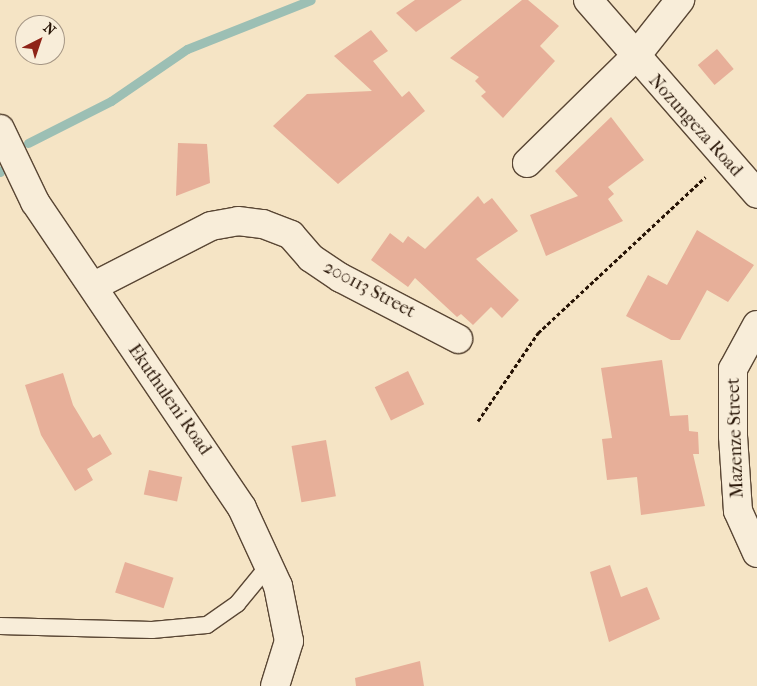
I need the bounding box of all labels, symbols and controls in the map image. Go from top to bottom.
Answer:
north arrow [15,15,65,65]
text: N [40,19,59,39]
street label: Nozungeza Road [644,71,746,181]
street label: 200113 Street [320,257,418,323]
street label: Ekuthuleni Road [123,340,215,460]
street label: Mazenze Street [723,377,749,499]

